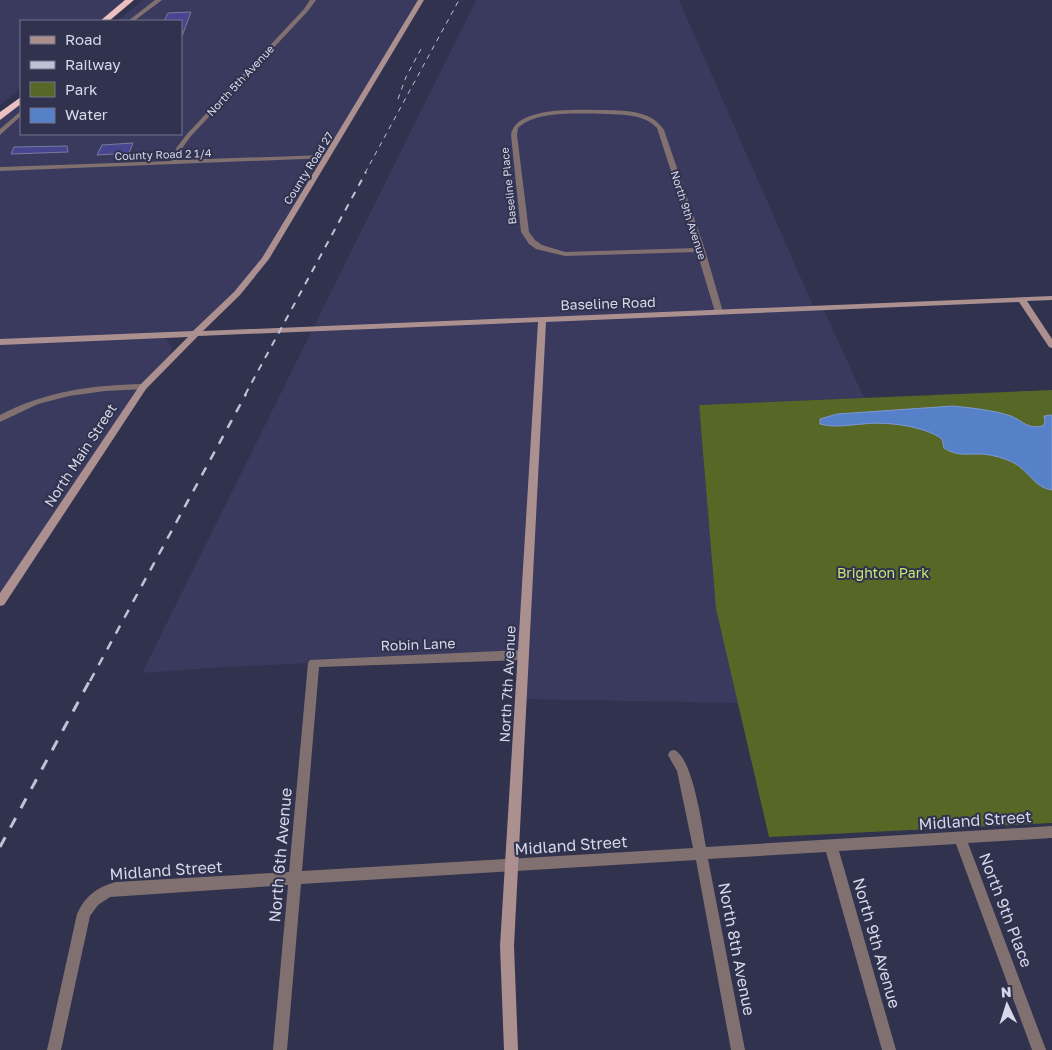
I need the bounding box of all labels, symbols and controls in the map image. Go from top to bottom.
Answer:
legend [20,20,182,135]
text: Road [65,30,102,48]
street label: North 5th Avenue [204,42,276,118]
text: Railway [65,55,121,73]
text: Park [65,80,98,98]
text: Water [65,105,108,123]
street label: County Road 27 [281,129,336,207]
street label: County Road 2 1/4 [114,146,212,162]
street label: Baseline Place [497,147,519,225]
street label: North 9th Avenue [668,169,710,261]
street label: Baseline Road [560,293,656,313]
street label: North Main Street [40,400,120,510]
park label: Brighton Park [837,564,929,581]
street label: North 7th Avenue [495,625,519,743]
street label: Robin Lane [380,634,456,654]
street label: North 6th Avenue [264,787,296,923]
street label: Midland Street [918,806,1032,834]
street label: Midland Street [514,831,628,859]
street label: North 9th Place [975,850,1037,970]
street label: Midland Street [109,856,223,884]
street label: North 9th Avenue [849,875,905,1011]
street label: North 8th Avenue [714,881,760,1017]
north arrow [982,980,1032,1030]
text: N [1000,983,1012,1000]

